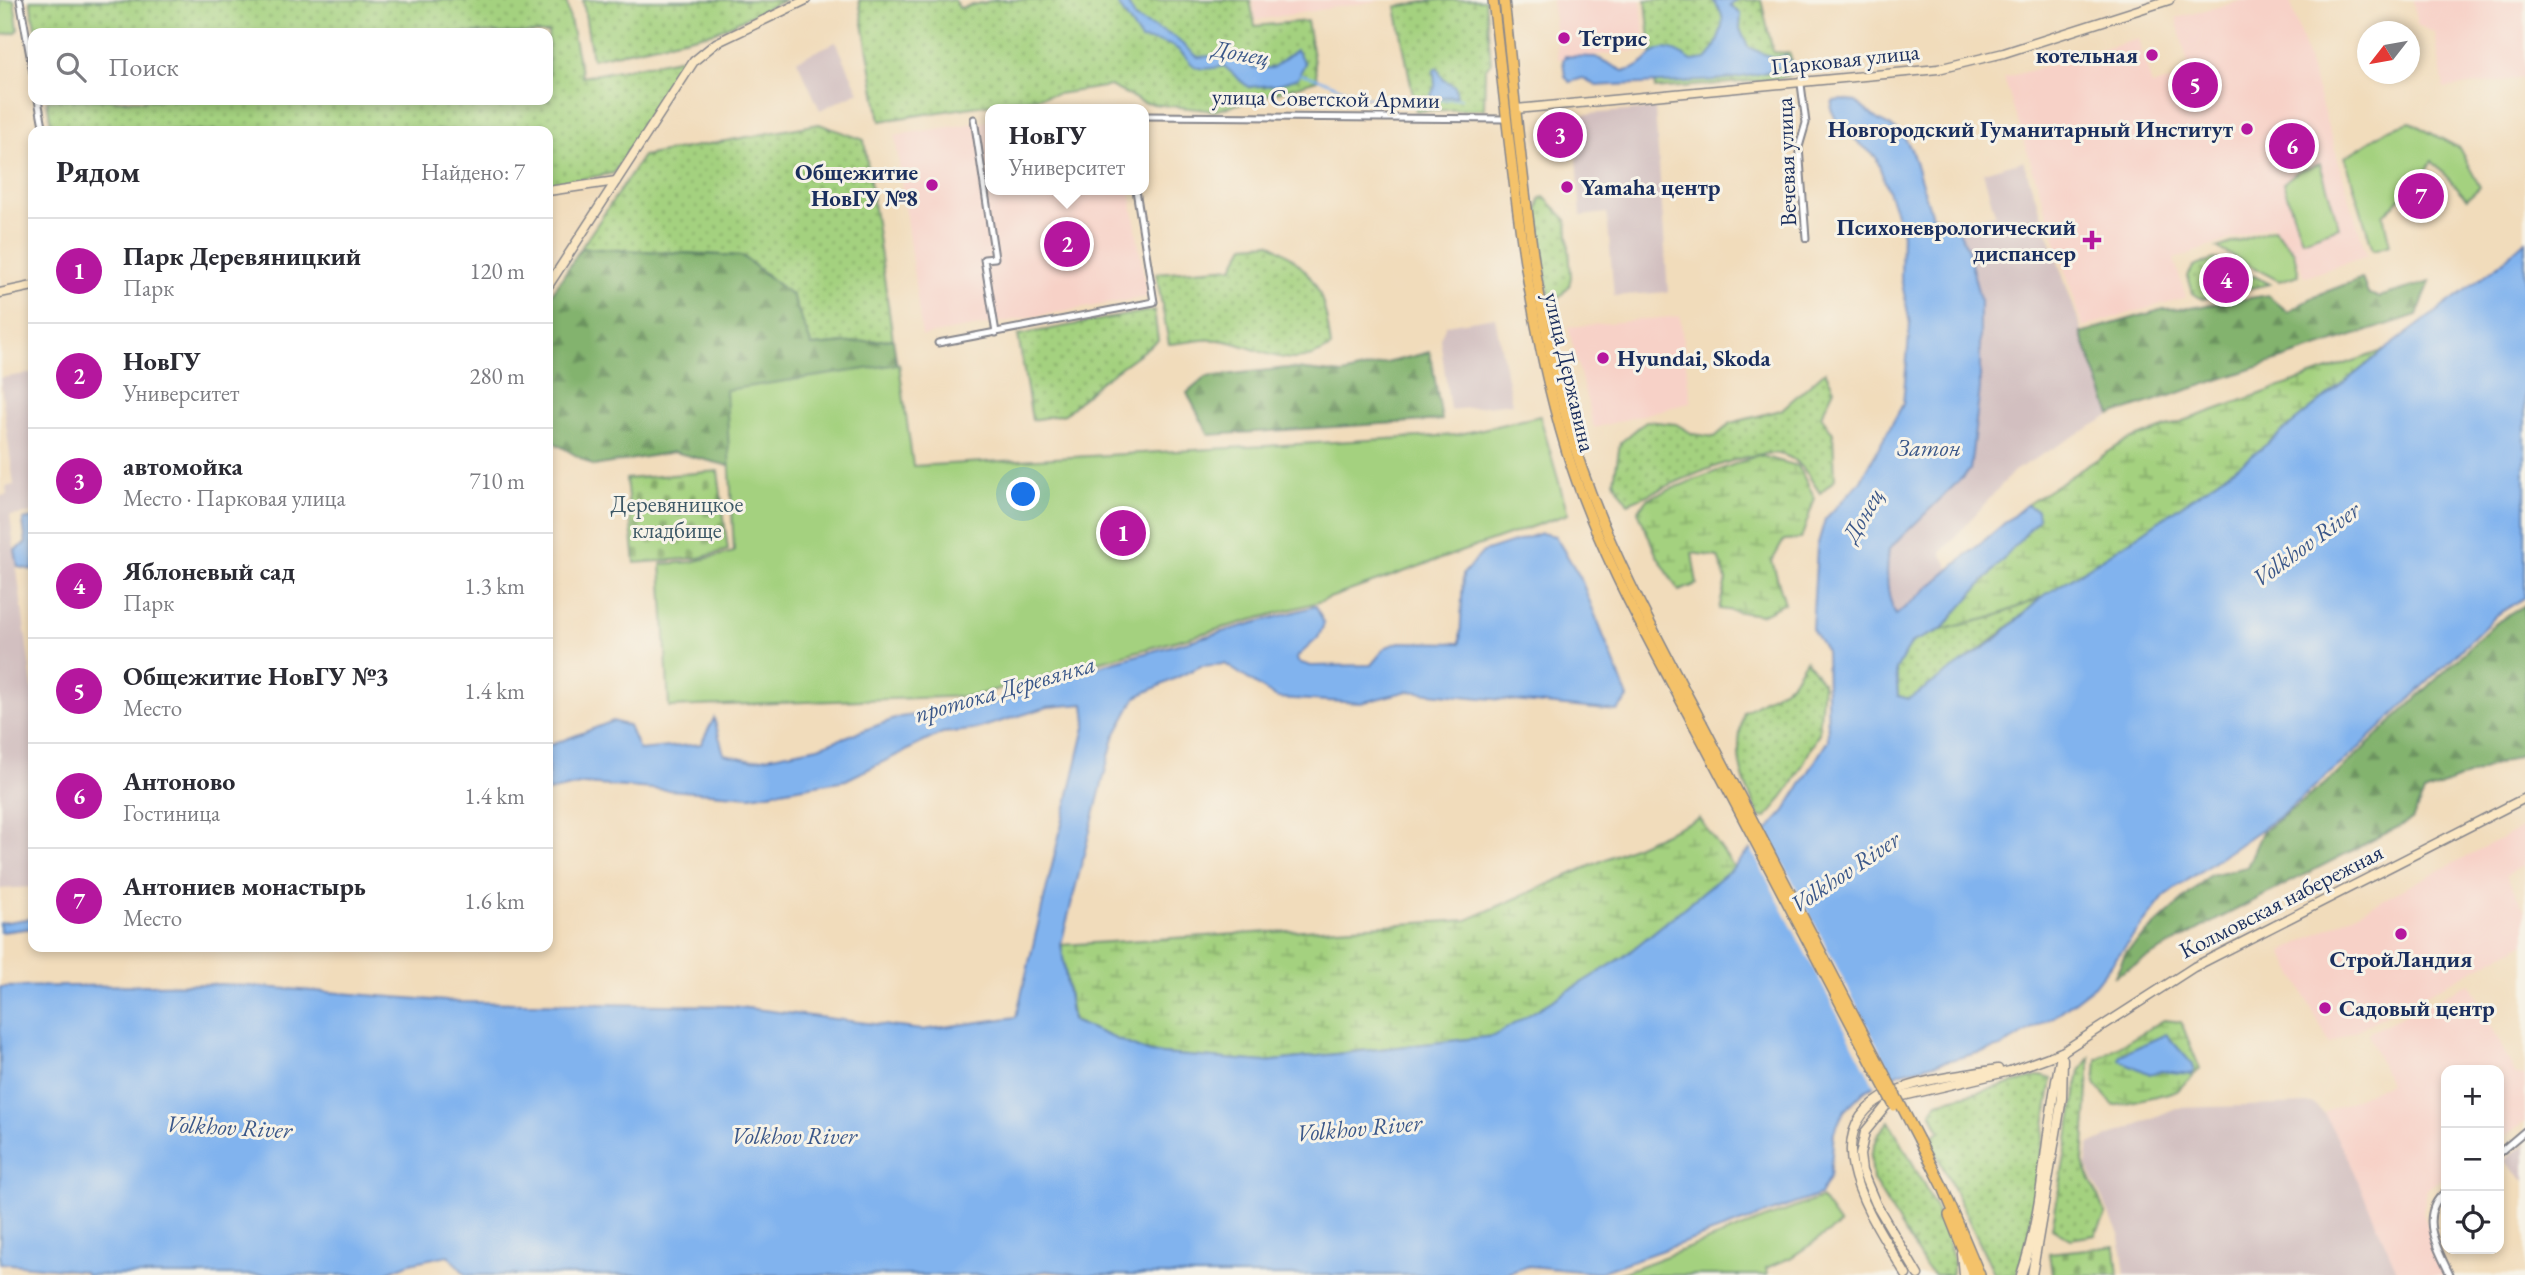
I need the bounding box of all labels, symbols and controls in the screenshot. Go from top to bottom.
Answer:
north arrow [2357,21,2420,84]
place label: Тетрис [1578,23,1648,53]
search box [28,28,553,105]
marker: Тетрис [1556,30,1572,46]
water label: Донец [1208,32,1272,73]
street label: Парковая улица [1769,36,1922,82]
place label: котельная [2036,40,2138,70]
marker: котельная [2144,47,2160,63]
icon: search [52,48,90,86]
text: Поиск [108,50,179,84]
pin: 5 [2172,59,2218,111]
street label: улица Советской Армии [1212,81,1440,115]
street label: Вечевая улица [1769,96,1803,227]
popup [985,104,1149,195]
pin: 3 [1537,109,1583,161]
place label: Новгородский Гуманитарный Институт [1828,114,2234,144]
text: НовГУ [1009,118,1087,152]
pin: 6 [2269,120,2315,172]
marker: Новгородский Гуманитарный Институт [2239,121,2255,137]
text: Рядом [56,152,140,191]
text: Университет [1009,152,1125,182]
text: Найдено: 7 [421,157,525,187]
place label: Общежитие НовГУ №8 [795,157,918,213]
pin: 7 [2398,170,2444,222]
place label: Yamaha центр [1581,172,1721,202]
marker: Общежитие НовГУ №8 [924,177,940,193]
marker: Yamaha центр [1559,179,1575,195]
place label: Психоневрологический диспансер [1836,212,2076,268]
pin: 2 [1044,218,1090,270]
marker: Психоневрологический диспансер [2082,230,2102,250]
text: Парк Деревяницкий [123,239,361,273]
pin: 4 [2203,254,2249,306]
text: 1 [73,256,85,286]
text: 120 m [469,256,525,286]
text: Парк [123,273,174,303]
street label: улица Державина [1537,289,1603,456]
place label: Hyundai, Skoda [1617,343,1772,373]
text: НовГУ [123,344,201,378]
marker: Hyundai, Skoda [1595,350,1611,366]
text: 2 [73,361,85,391]
text: 280 m [469,361,525,391]
text: Университет [123,378,239,408]
water label: Затон [1897,432,1961,463]
text: автомойка [123,449,243,483]
text: 3 [73,466,85,496]
text: 710 m [469,466,525,496]
your location [1006,477,1040,511]
water label: Донец [1834,482,1890,549]
text: Место · Парковая улица [123,483,346,513]
park label: Деревяницкое кладбище [611,489,743,545]
water label: Volkhov River [2246,493,2367,593]
pin: 1 [1100,507,1146,559]
text: Яблоневый сад [123,554,295,588]
text: 4 [73,571,85,601]
text: 1.3 km [464,571,525,601]
text: Парк [123,588,174,618]
water label: протока Деревянка [911,648,1099,729]
text: Общежитие НовГУ №3 [123,659,389,693]
text: 5 [73,676,85,706]
text: 1.4 km [464,676,525,706]
text: Место [123,693,182,723]
text: Антоново [123,764,235,798]
text: 6 [73,781,85,811]
text: 1.4 km [464,781,525,811]
text: Гостиница [123,798,220,828]
water label: Volkhov River [1784,822,1907,920]
street label: Колмовская набережная [2174,837,2388,965]
text: Антониев монастырь [123,869,366,903]
text: 7 [73,886,85,916]
text: 1.6 km [464,886,525,916]
text: Место [123,903,182,933]
marker: СтройЛандия [2393,926,2409,942]
place label: СтройЛандия [2330,944,2472,974]
place label: Садовый центр [2339,993,2495,1023]
marker: Садовый центр [2317,1000,2333,1016]
map controls [2441,1065,2504,1254]
button: + [2441,1065,2504,1128]
water label: Volkhov River [1295,1106,1425,1148]
water label: Volkhov River [165,1108,295,1145]
water label: Volkhov River [731,1120,859,1151]
button: − [2441,1128,2504,1191]
button: locate [2441,1191,2504,1254]

